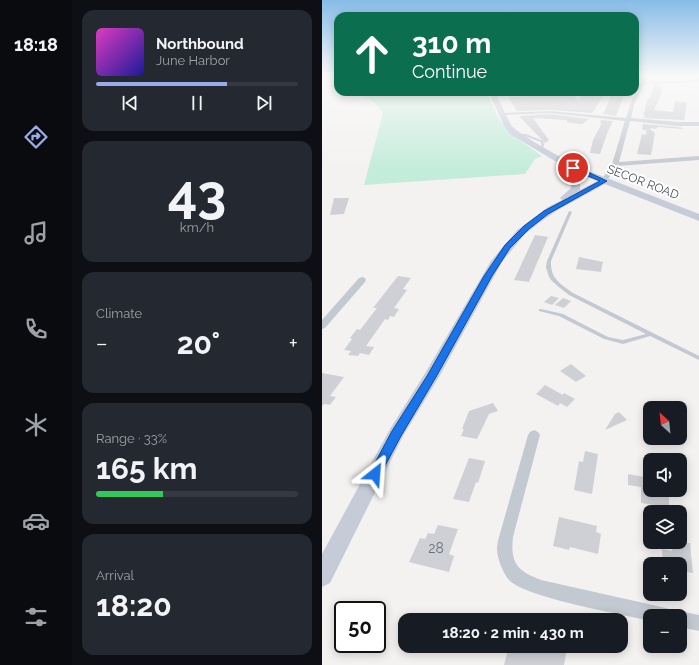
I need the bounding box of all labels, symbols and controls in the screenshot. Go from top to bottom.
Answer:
text: 310 m [412,27,491,60]
icon: ahead [346,28,398,80]
text: 18:18 [14,34,58,55]
text: Northbound [156,35,244,53]
text: June Harbor [156,53,230,68]
text: Continue [412,61,487,82]
icon: previous [119,92,141,114]
icon: pause [186,92,208,114]
icon: next [253,92,275,114]
icon: directions [22,123,50,151]
pin [556,151,590,185]
icon: arrive [562,157,584,179]
street label: SECOR ROAD [605,162,681,202]
text: 43 [168,163,226,224]
icon: music [22,219,50,247]
text: km/h [180,220,214,235]
text: Climate [96,306,142,321]
icon: phone [22,315,50,343]
text: 20° [177,326,220,361]
text: − [96,330,108,356]
text: + [289,330,298,356]
north arrow [643,401,687,445]
map controls [643,401,687,653]
icon: climate [22,411,50,439]
text: Range · 33% [96,431,167,446]
text: 165 km [96,451,198,486]
position arrow [354,453,396,495]
button: sound [643,453,687,497]
button: layers [643,505,687,549]
icon: car [22,507,50,535]
house number: 28 [428,540,444,556]
button: + [643,557,687,601]
text: Arrival [96,568,134,583]
text: 18:20 [96,588,172,623]
speed limit sign: 50 [334,601,386,653]
icon: filters [22,603,50,631]
button: − [643,609,687,653]
text: 18:20 · 2 min · 430 m [442,624,584,642]

